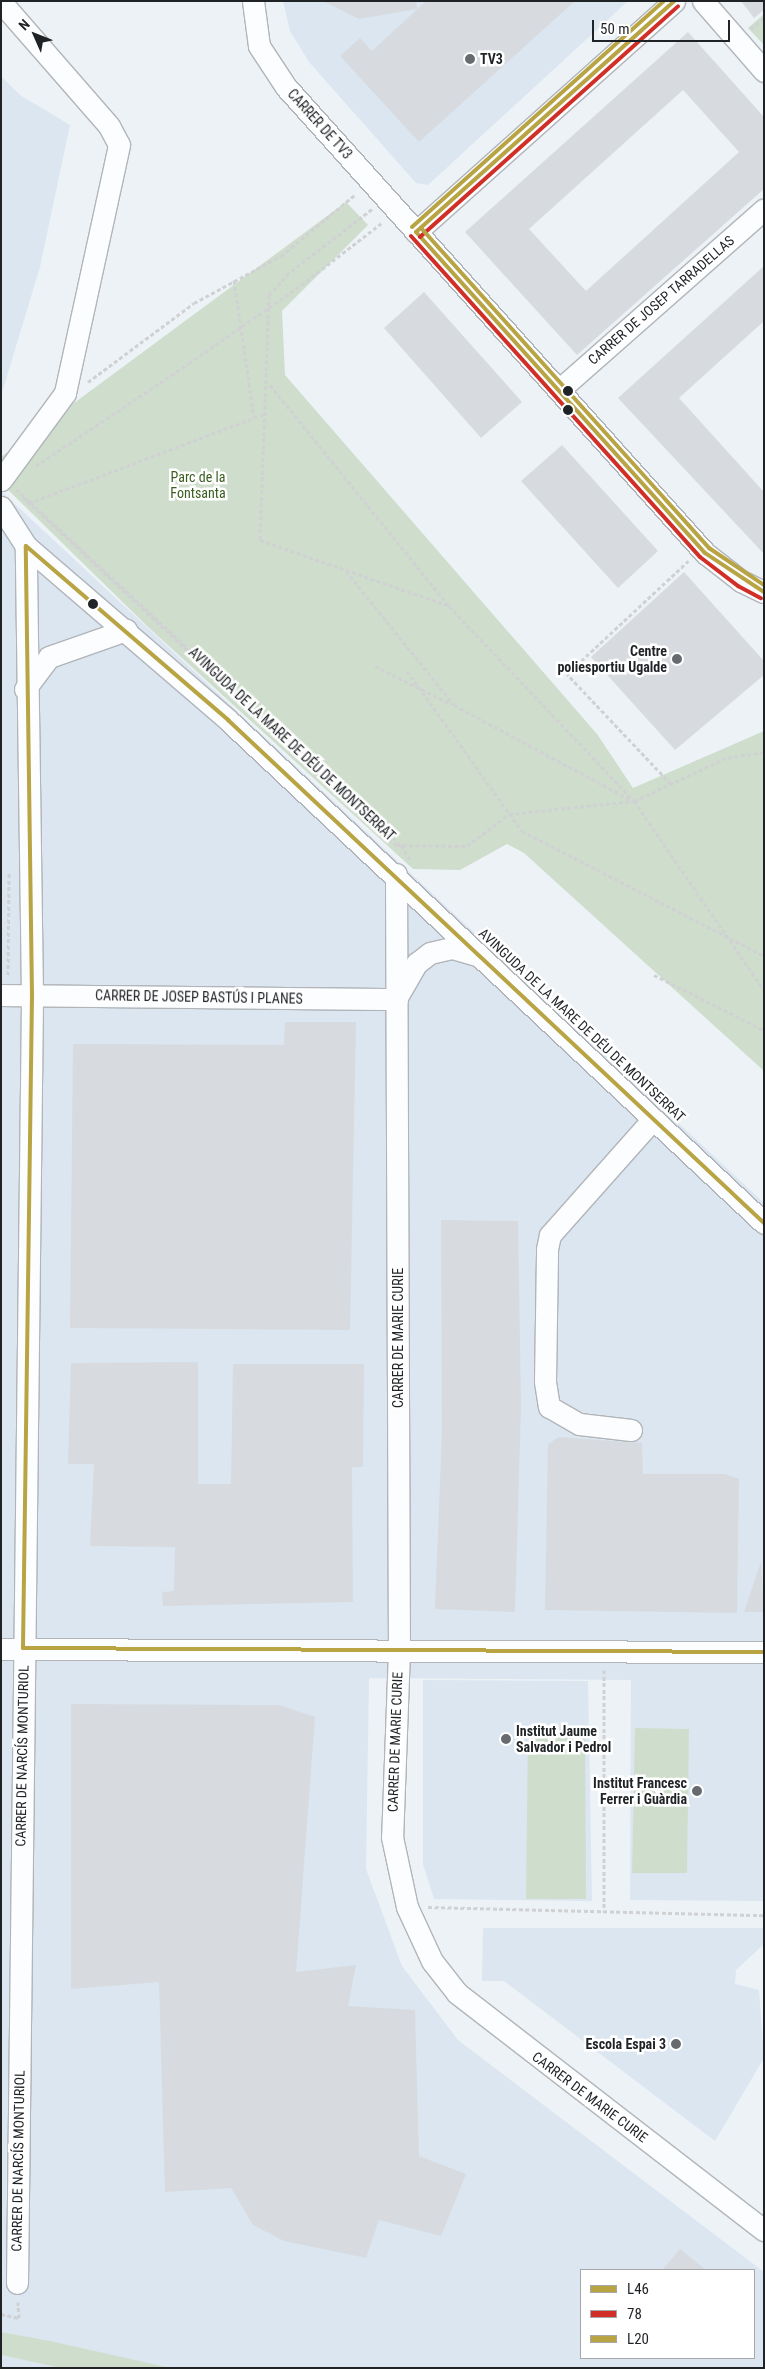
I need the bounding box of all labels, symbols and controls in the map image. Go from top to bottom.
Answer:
north arrow [10,10,60,60]
scale bar [595,10,732,42]
text: N [15,16,33,33]
text: 50 m [600,20,630,38]
place label: TV3 [480,51,503,67]
marker: TV3 [464,53,476,65]
street label: CARRER DE TV3 [284,85,356,163]
street label: CARRER DE JOSEP TARRADELLAS [584,232,738,368]
unlabelled marker [563,386,573,396]
unlabelled marker [563,405,573,415]
park label: Parc de la Fontsanta [170,469,226,502]
unlabelled marker [88,599,98,609]
place label: Centre poliesportiu Ugalde [557,643,667,676]
street label: AVINGUDA DE LA MARE DE DÉU DE MONTSERRAT [185,644,399,844]
marker: Centre poliesportiu Ugalde [671,653,683,665]
street label: AVINGUDA DE LA MARE DE DÉU DE MONTSERRAT [475,925,689,1125]
street label: CARRER DE JOSEP BASTÚS I PLANES [95,987,303,1007]
street label: CARRER DE MARIE CURIE [390,1268,406,1408]
street label: CARRER DE NARCÍS MONTURIOL [12,1665,32,1847]
street label: CARRER DE MARIE CURIE [384,1672,406,1812]
place label: Institut Jaume Salvador i Pedrol [516,1723,611,1755]
marker: Institut Jaume Salvador i Pedrol [500,1733,512,1745]
place label: Institut Francesc Ferrer i Guàrdia [593,1775,687,1808]
marker: Institut Francesc Ferrer i Guàrdia [691,1785,703,1797]
place label: Escola Espai 3 [585,2036,666,2052]
marker: Escola Espai 3 [670,2038,682,2050]
street label: CARRER DE MARIE CURIE [529,2048,651,2146]
street label: CARRER DE NARCÍS MONTURIOL [8,2070,28,2252]
legend [580,2269,755,2359]
text: L46 [627,2280,649,2298]
text: 78 [627,2305,642,2323]
text: L20 [627,2330,649,2348]

